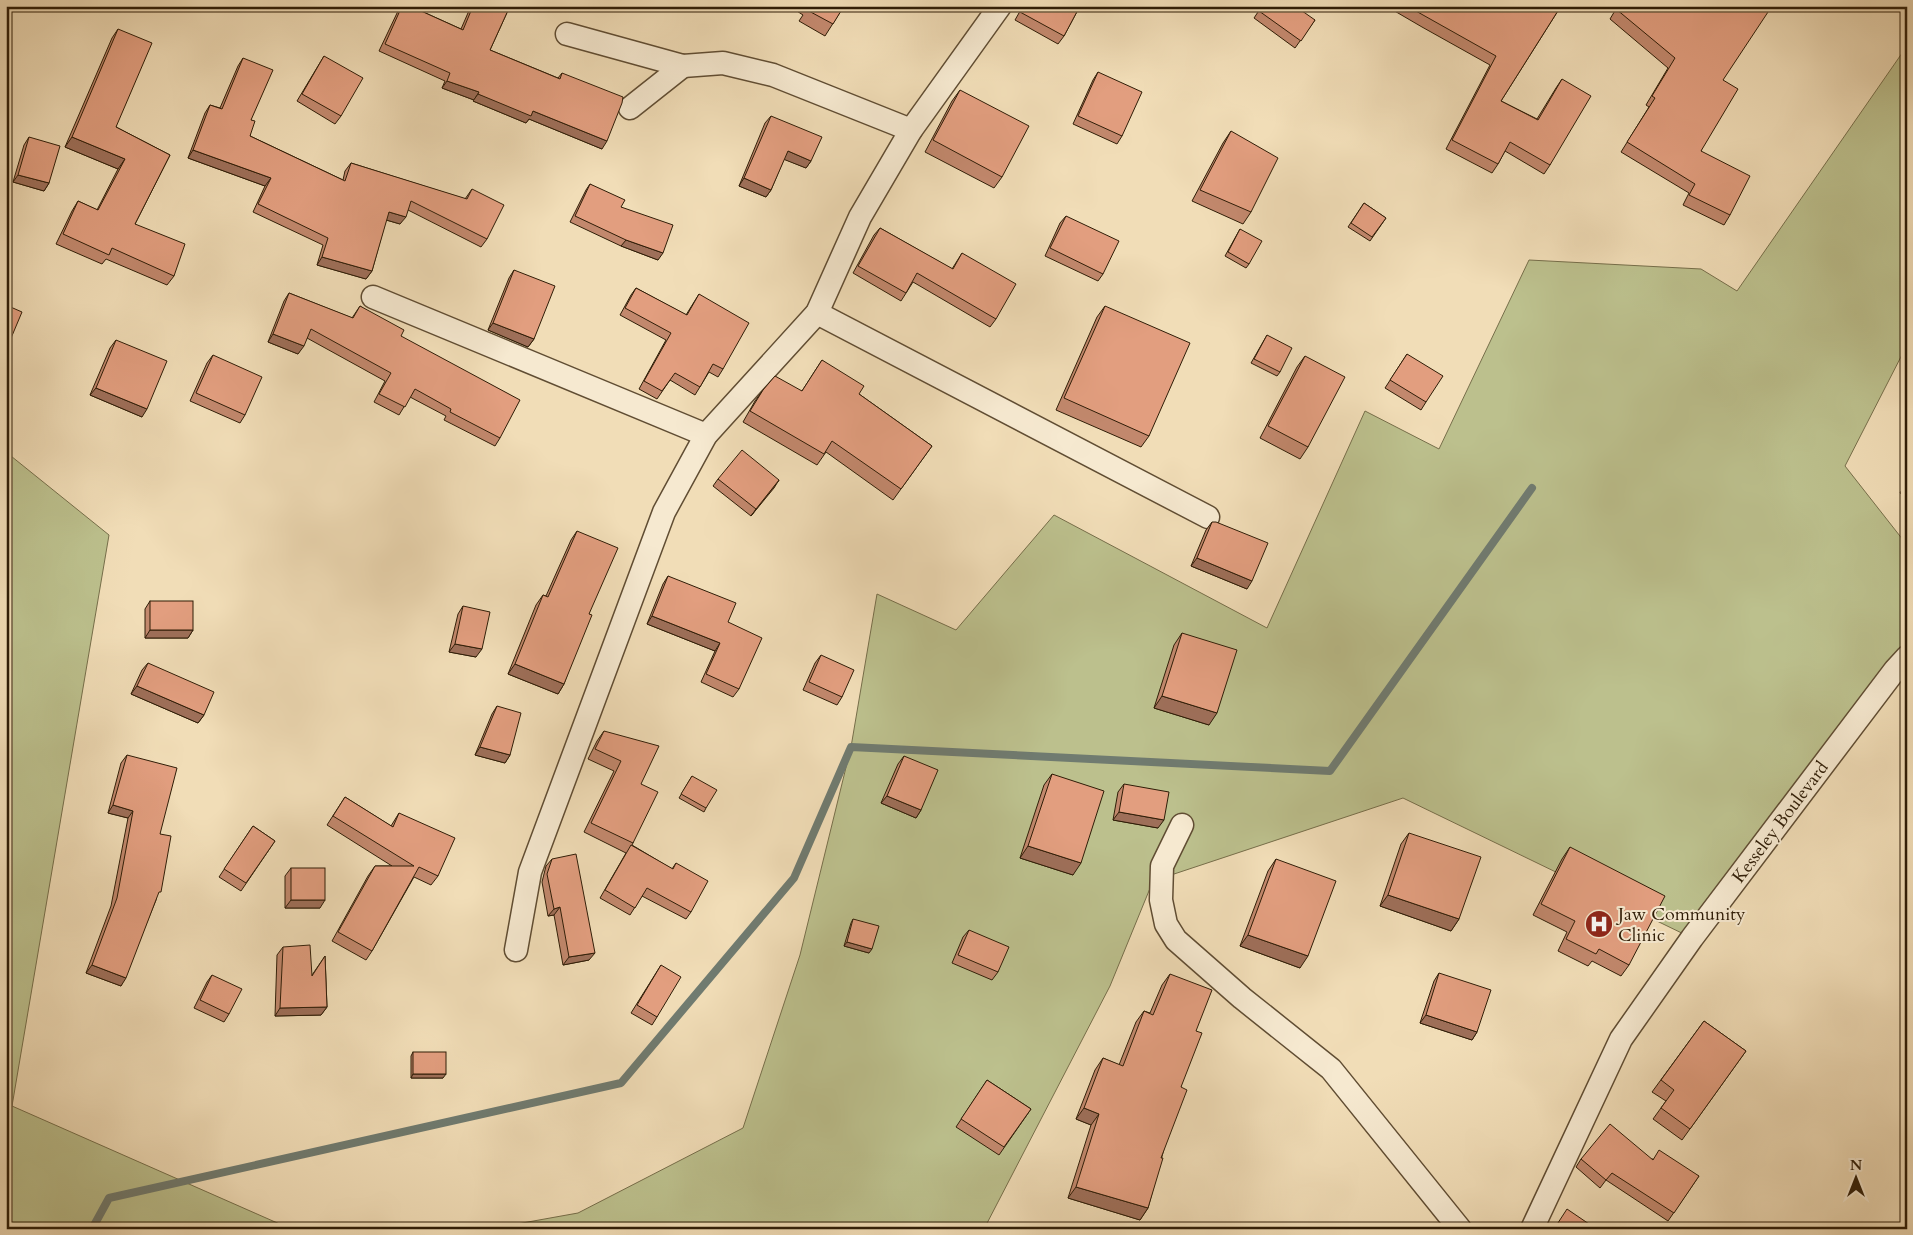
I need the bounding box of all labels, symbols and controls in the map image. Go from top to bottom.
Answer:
street label: Kesseley Boulevard [1726,756,1835,888]
place label: Jaw Community Clinic [1615,902,1746,948]
hospital icon: Jaw Community Clinic [1584,909,1614,939]
north arrow [1830,1152,1880,1202]
text: N [1850,1156,1862,1175]

